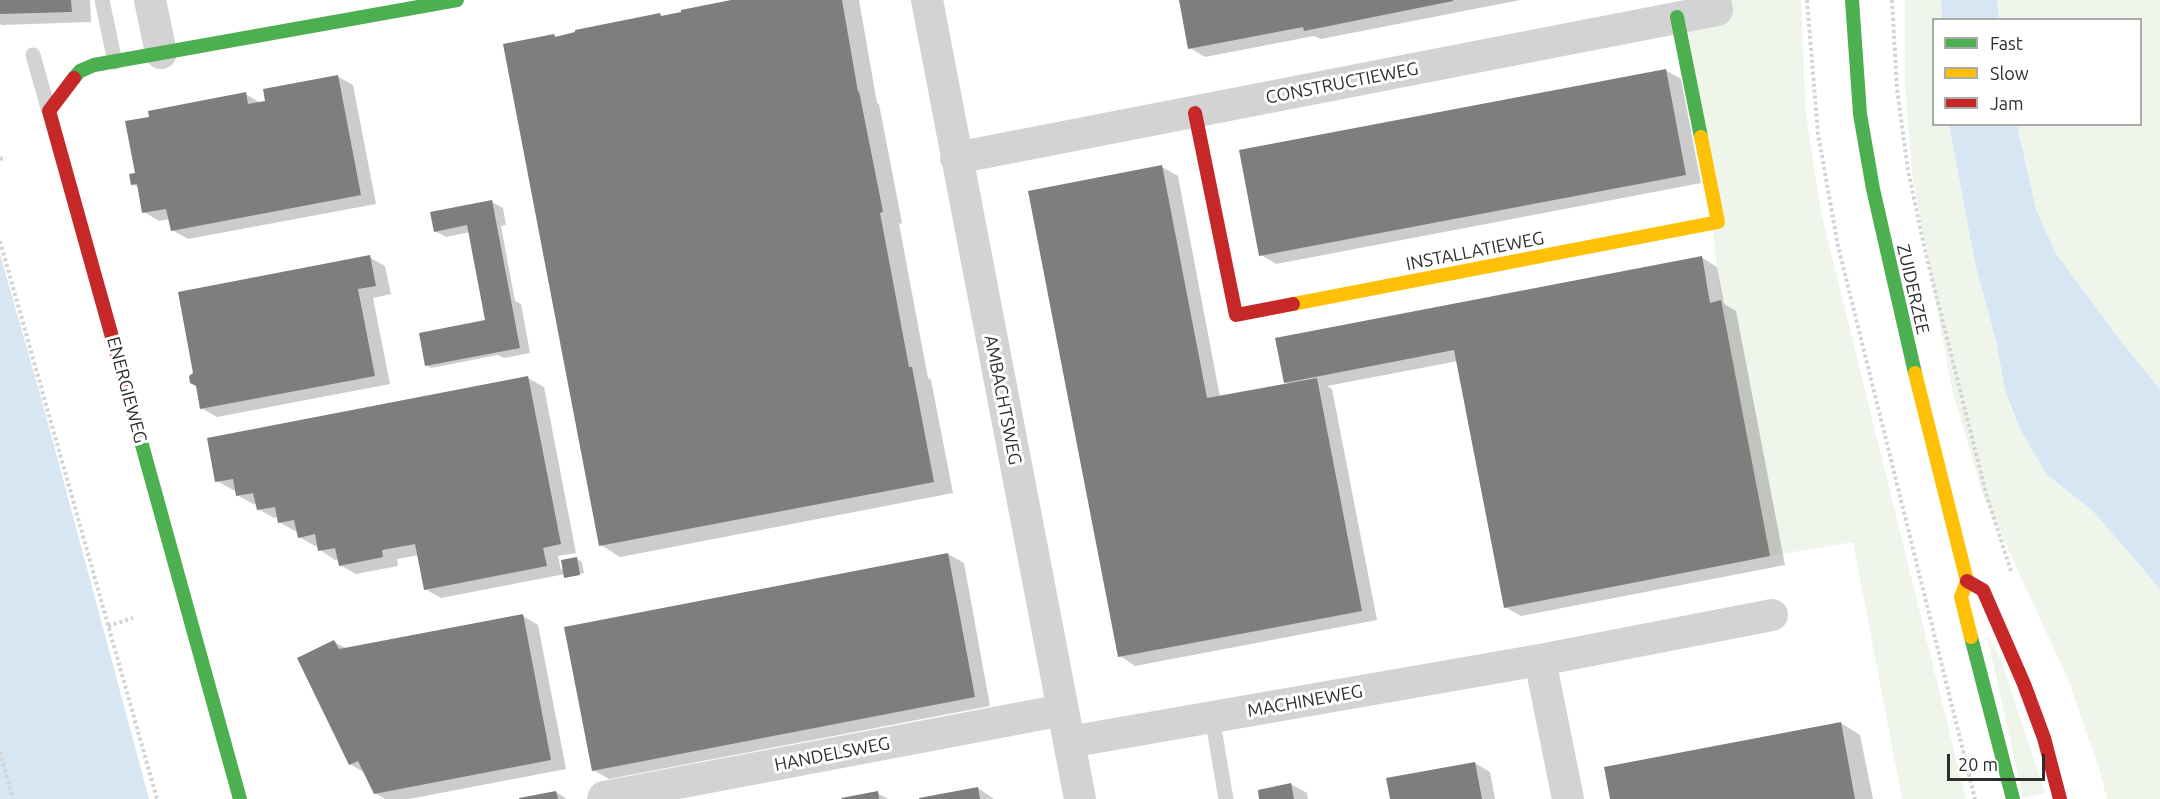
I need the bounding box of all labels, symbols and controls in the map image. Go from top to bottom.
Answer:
legend [1932,18,2142,126]
text: Fast [1990,33,2023,53]
street label: CONSTRUCTIEWEG [1264,58,1420,108]
text: Slow [1990,63,2029,83]
text: Jam [1990,93,2024,113]
street label: INSTALLATIEWEG [1404,227,1546,275]
street label: ZUIDERZEE [1892,242,1934,336]
street label: AMBACHTSWEG [980,333,1026,467]
street label: ENERGIEWEG [102,334,152,446]
street label: MACHINEWEG [1246,680,1364,722]
street label: HANDELSWEG [772,732,892,776]
scale bar [1950,742,2048,780]
text: 20 m [1958,754,1998,774]

